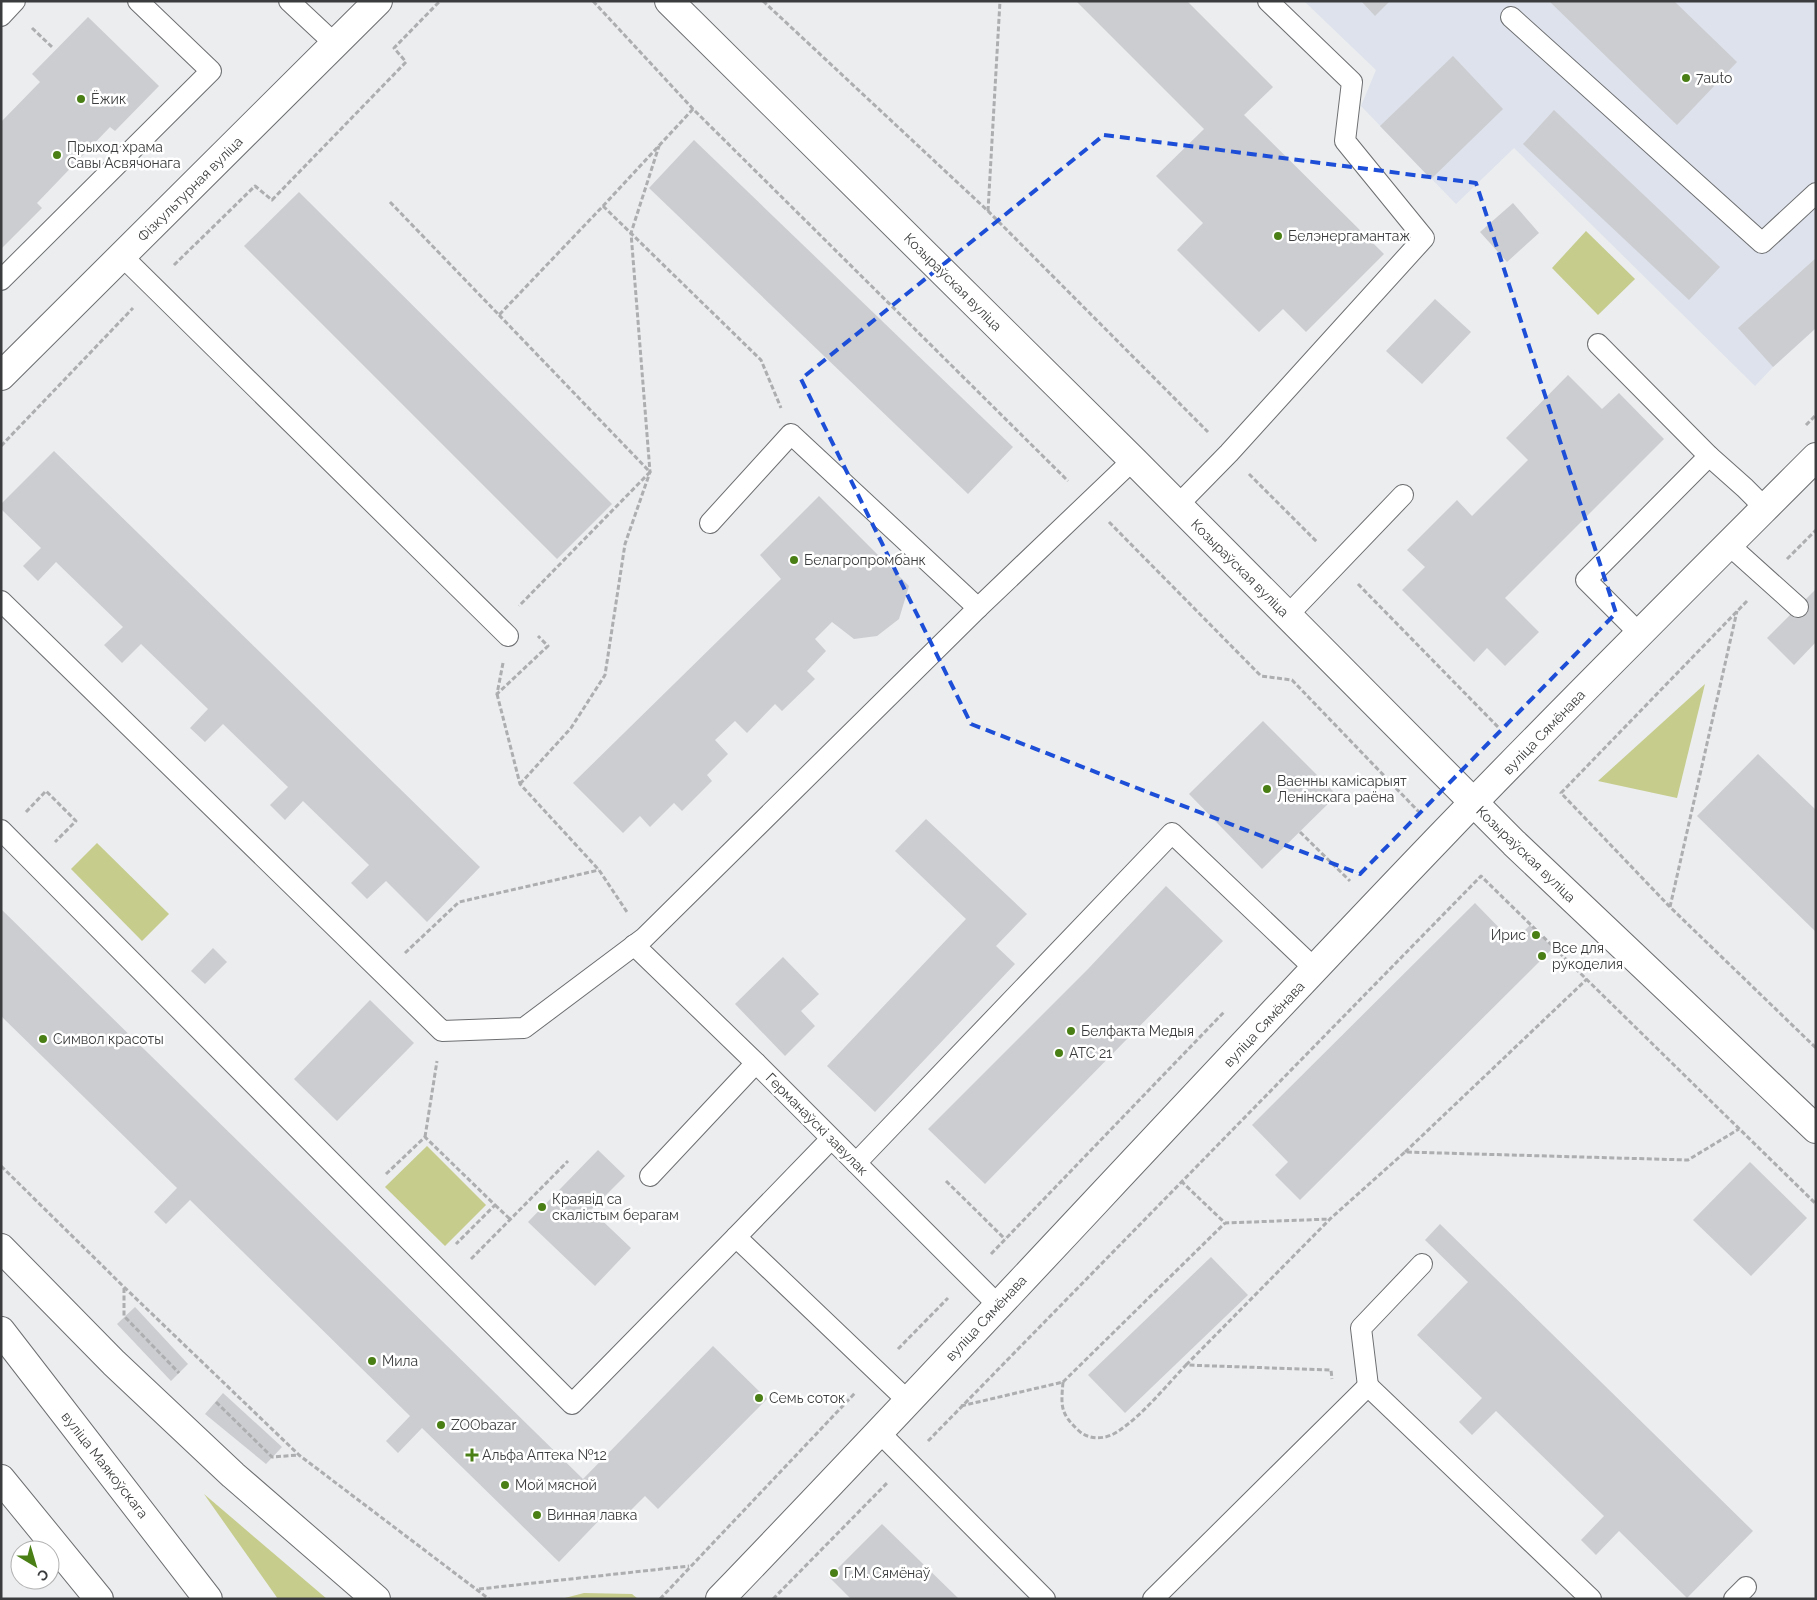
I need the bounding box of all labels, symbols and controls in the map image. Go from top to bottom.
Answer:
place label: 7auto [1696,70,1732,86]
marker: 7auto [1680,72,1692,84]
place label: Ёжик [91,89,126,107]
marker: Ёжик [75,93,87,105]
street label: Фізкультурная вуліца [134,133,246,245]
place label: Прыход храма Савы Асвячонага [67,139,181,171]
marker: Прыход храма Савы Асвячонага [51,149,63,161]
place label: Белэнергамантаж [1288,228,1410,244]
street label: Козыраўская вуліца [901,230,1005,334]
marker: Белэнергамантаж [1272,230,1284,242]
street label: Козыраўская вуліца [1188,516,1292,620]
place label: Белагропромбанк [804,552,926,568]
marker: Белагропромбанк [788,554,800,566]
street label: вуліца Сямёнава [1500,686,1588,778]
place label: Ваенны камісарыят Ленінскага раёна [1277,773,1407,805]
marker: Ваенны камісарыят Ленінскага раёна [1261,783,1273,795]
street label: Козыраўская вуліца [1473,803,1579,905]
place label: Ирис [1491,927,1526,943]
marker: Ирис [1530,929,1542,941]
place label: Все для рукоделия [1552,940,1623,972]
marker: Все для рукоделия [1536,950,1548,962]
street label: вуліца Сямёнава [1220,978,1308,1070]
place label: Белфакта Медыя [1081,1023,1194,1039]
marker: Белфакта Медыя [1065,1025,1077,1037]
place label: Символ красоты [53,1031,164,1047]
marker: Символ красоты [37,1033,49,1045]
place label: АТС 21 [1069,1045,1112,1061]
marker: АТС 21 [1053,1047,1065,1059]
street label: Германаўскі завулак [763,1070,871,1178]
place label: Краявід са скалістым берагам [552,1191,679,1223]
marker: Краявід са скалістым берагам [536,1201,548,1213]
street label: вуліца Сямёнава [942,1272,1030,1364]
place label: Мила [382,1353,418,1369]
marker: Мила [366,1355,378,1367]
place label: Семь соток [769,1390,845,1406]
marker: Семь соток [753,1392,765,1404]
street label: вуліца Маякоўскага [58,1409,152,1521]
place label: ZOObazar [451,1417,516,1433]
marker: ZOObazar [435,1419,447,1431]
place label: Альфа Аптека №12 [482,1447,607,1463]
marker: Альфа Аптека №12 [466,1449,478,1461]
place label: Мой мясной [515,1477,597,1493]
marker: Мой мясной [499,1479,511,1491]
place label: Винная лавка [547,1507,637,1523]
marker: Винная лавка [531,1509,543,1521]
north arrow [10,1540,60,1590]
place label: Г.М. Сямёнаў [844,1565,931,1581]
text: С [34,1566,52,1585]
marker: Г.М. Сямёнаў [828,1567,840,1579]

